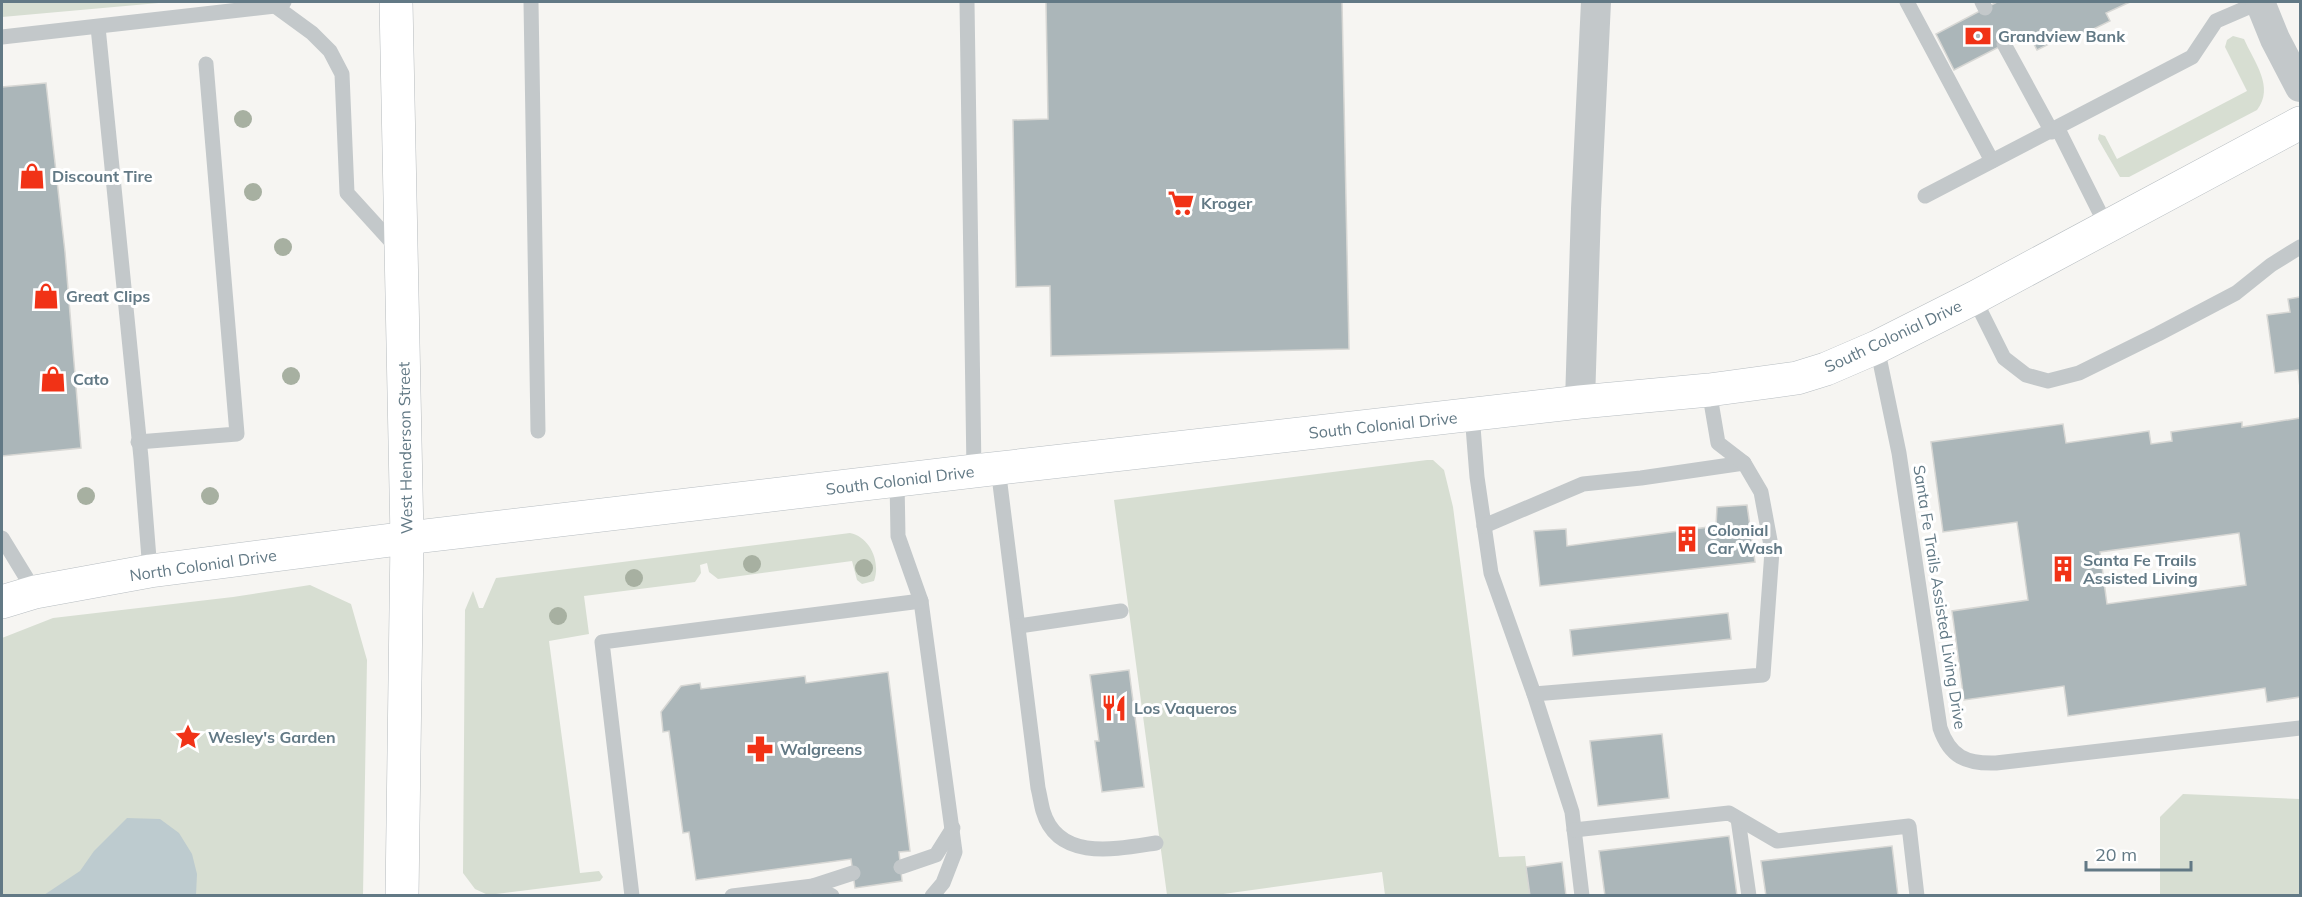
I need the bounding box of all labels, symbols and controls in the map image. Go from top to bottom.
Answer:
bank icon: Grandview Bank [1963,21,1993,51]
place label: Grandview Bank [1998,26,2126,46]
shop icon: Discount Tire [17,161,47,191]
place label: Discount Tire [52,166,153,186]
supermarket icon: Kroger [1166,188,1196,218]
place label: Kroger [1201,193,1253,213]
shop icon: Great Clips [31,281,61,311]
place label: Great Clips [66,286,150,306]
street label: South Colonial Drive [1821,295,1965,377]
street label: West Henderson Street [393,361,417,534]
shop icon: Cato [38,364,68,394]
place label: Cato [73,369,109,389]
street label: South Colonial Drive [1308,407,1458,443]
street label: South Colonial Drive [825,461,975,499]
street label: Santa Fe Trails Assisted Living Drive [1909,463,1971,731]
place label: Colonial Car Wash [1707,520,1783,558]
building icon: Colonial Car Wash [1672,524,1702,554]
street label: North Colonial Drive [128,545,278,585]
place label: Santa Fe Trails Assisted Living [2083,550,2198,588]
building icon: Santa Fe Trails Assisted Living [2048,554,2078,584]
restaurant icon: Los Vaqueros [1099,693,1129,723]
place label: Los Vaqueros [1134,698,1237,718]
place icon: Wesley's Garden [173,722,203,752]
place label: Wesley's Garden [208,727,336,747]
pharmacy icon: Walgreens [745,734,775,764]
place label: Walgreens [780,739,862,759]
scale bar [2086,834,2191,872]
text: 20 m [2095,843,2137,866]

